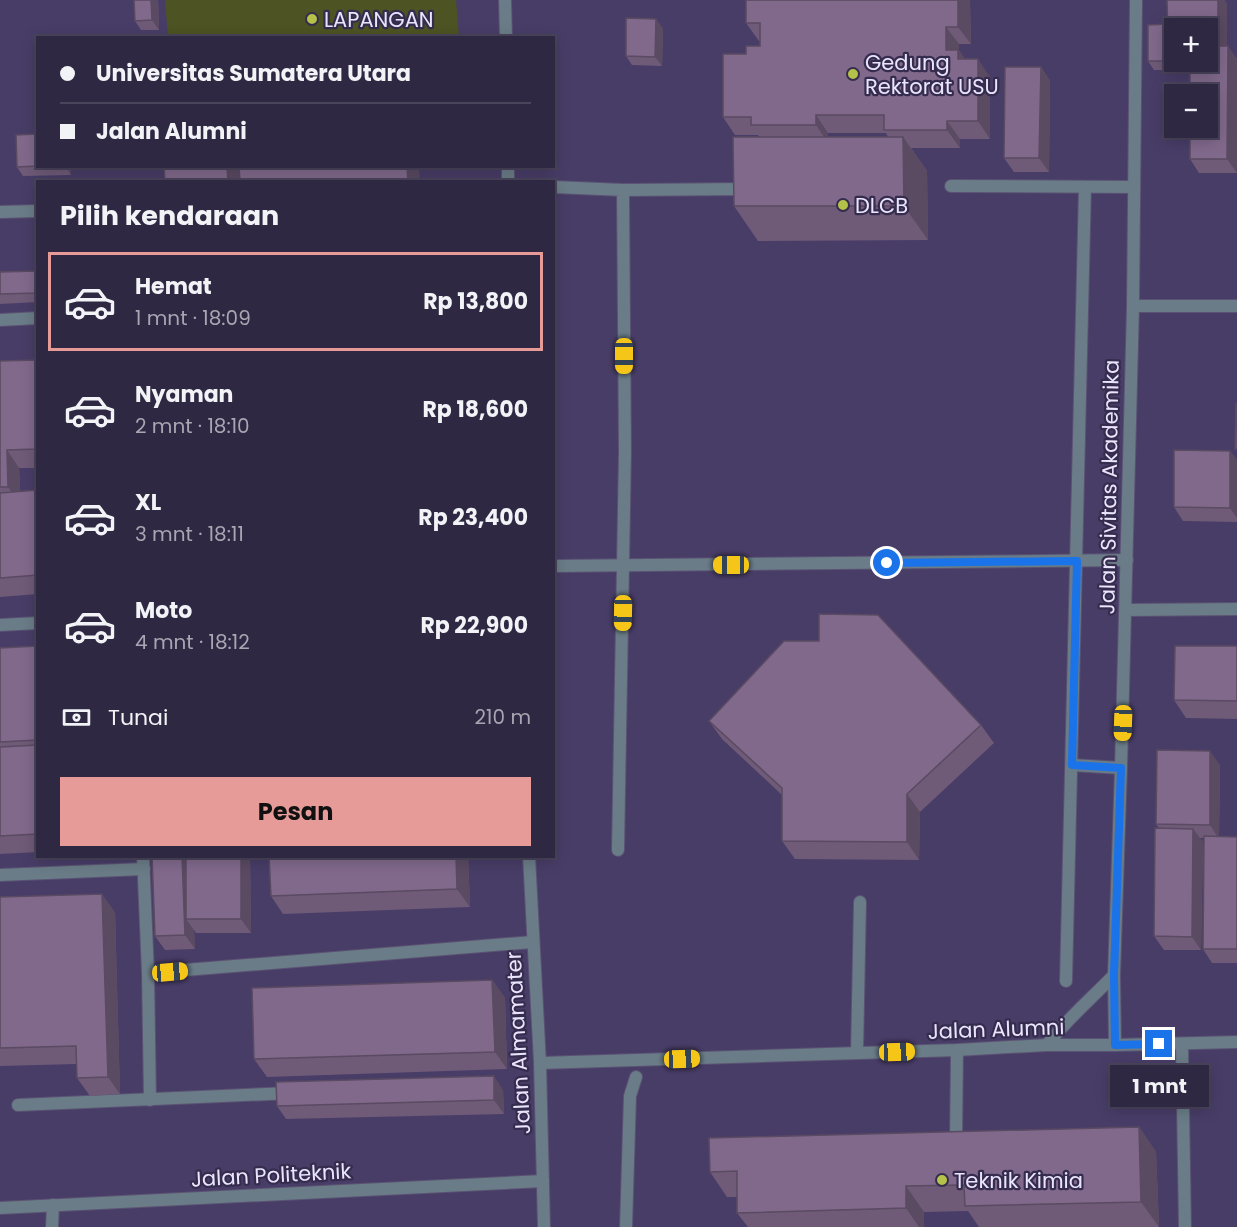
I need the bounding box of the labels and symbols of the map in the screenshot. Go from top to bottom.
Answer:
place label: LAPANGAN [324,5,434,34]
marker: LAPANGAN [305,12,319,26]
place label: Gedung Rektorat USU [865,48,999,101]
marker: Gedung Rektorat USU [846,67,860,81]
place label: DLCB [855,191,908,220]
marker: DLCB [836,198,850,212]
car [615,338,633,374]
street label: Jalan Sivitas Akademika [1092,359,1126,615]
route start [873,549,900,576]
car [713,556,749,574]
car [614,595,632,631]
car [1113,705,1133,741]
street label: Jalan Almamater [499,951,537,1135]
car [151,961,189,983]
street label: Jalan Alumni [927,1012,1065,1046]
route end [1145,1030,1172,1057]
car [879,1042,915,1062]
car [664,1049,700,1069]
callout: 1 mnt [1110,1065,1208,1107]
street label: Jalan Politeknik [190,1156,352,1194]
place label: Teknik Kimia [954,1166,1083,1195]
marker: Teknik Kimia [935,1173,949,1187]

